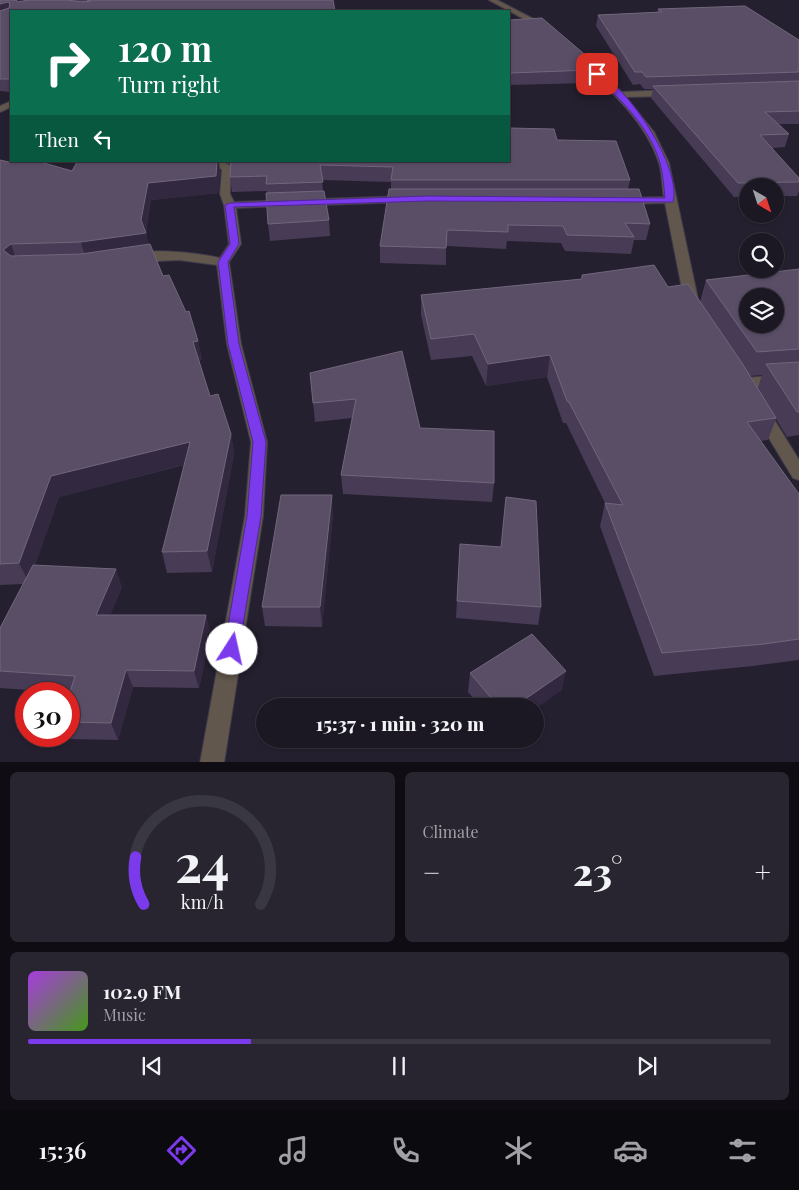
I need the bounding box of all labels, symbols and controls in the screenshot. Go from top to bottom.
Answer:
text: 120 m [118,24,212,71]
icon: right [35,30,100,95]
pin [576,53,618,95]
icon: arrive [583,60,611,88]
text: Turn right [118,69,220,99]
icon: left [89,125,117,153]
text: Then [35,126,79,152]
north arrow [739,178,784,222]
map controls [739,178,784,333]
button: search [739,233,784,278]
button: layers [739,288,784,333]
position arrow [205,622,257,674]
speed limit sign: 30 [15,682,80,747]
text: 15:37 · 1 min · 320 m [316,710,484,736]
text: Climate [423,821,479,842]
text: 24 [175,827,230,896]
text: 23° [573,845,623,896]
text: − [423,853,441,890]
text: + [755,853,771,890]
text: km/h [181,890,224,913]
text: 102.9 FM [103,978,181,1004]
text: Music [103,1004,146,1025]
icon: previous [138,1052,166,1080]
icon: pause [385,1052,413,1080]
icon: next [633,1052,661,1080]
icon: directions [164,1133,199,1168]
icon: music [276,1133,311,1168]
icon: phone [388,1133,423,1168]
icon: climate [501,1133,536,1168]
icon: car [613,1133,648,1168]
icon: filters [725,1133,760,1168]
text: 15:36 [39,1135,86,1165]

